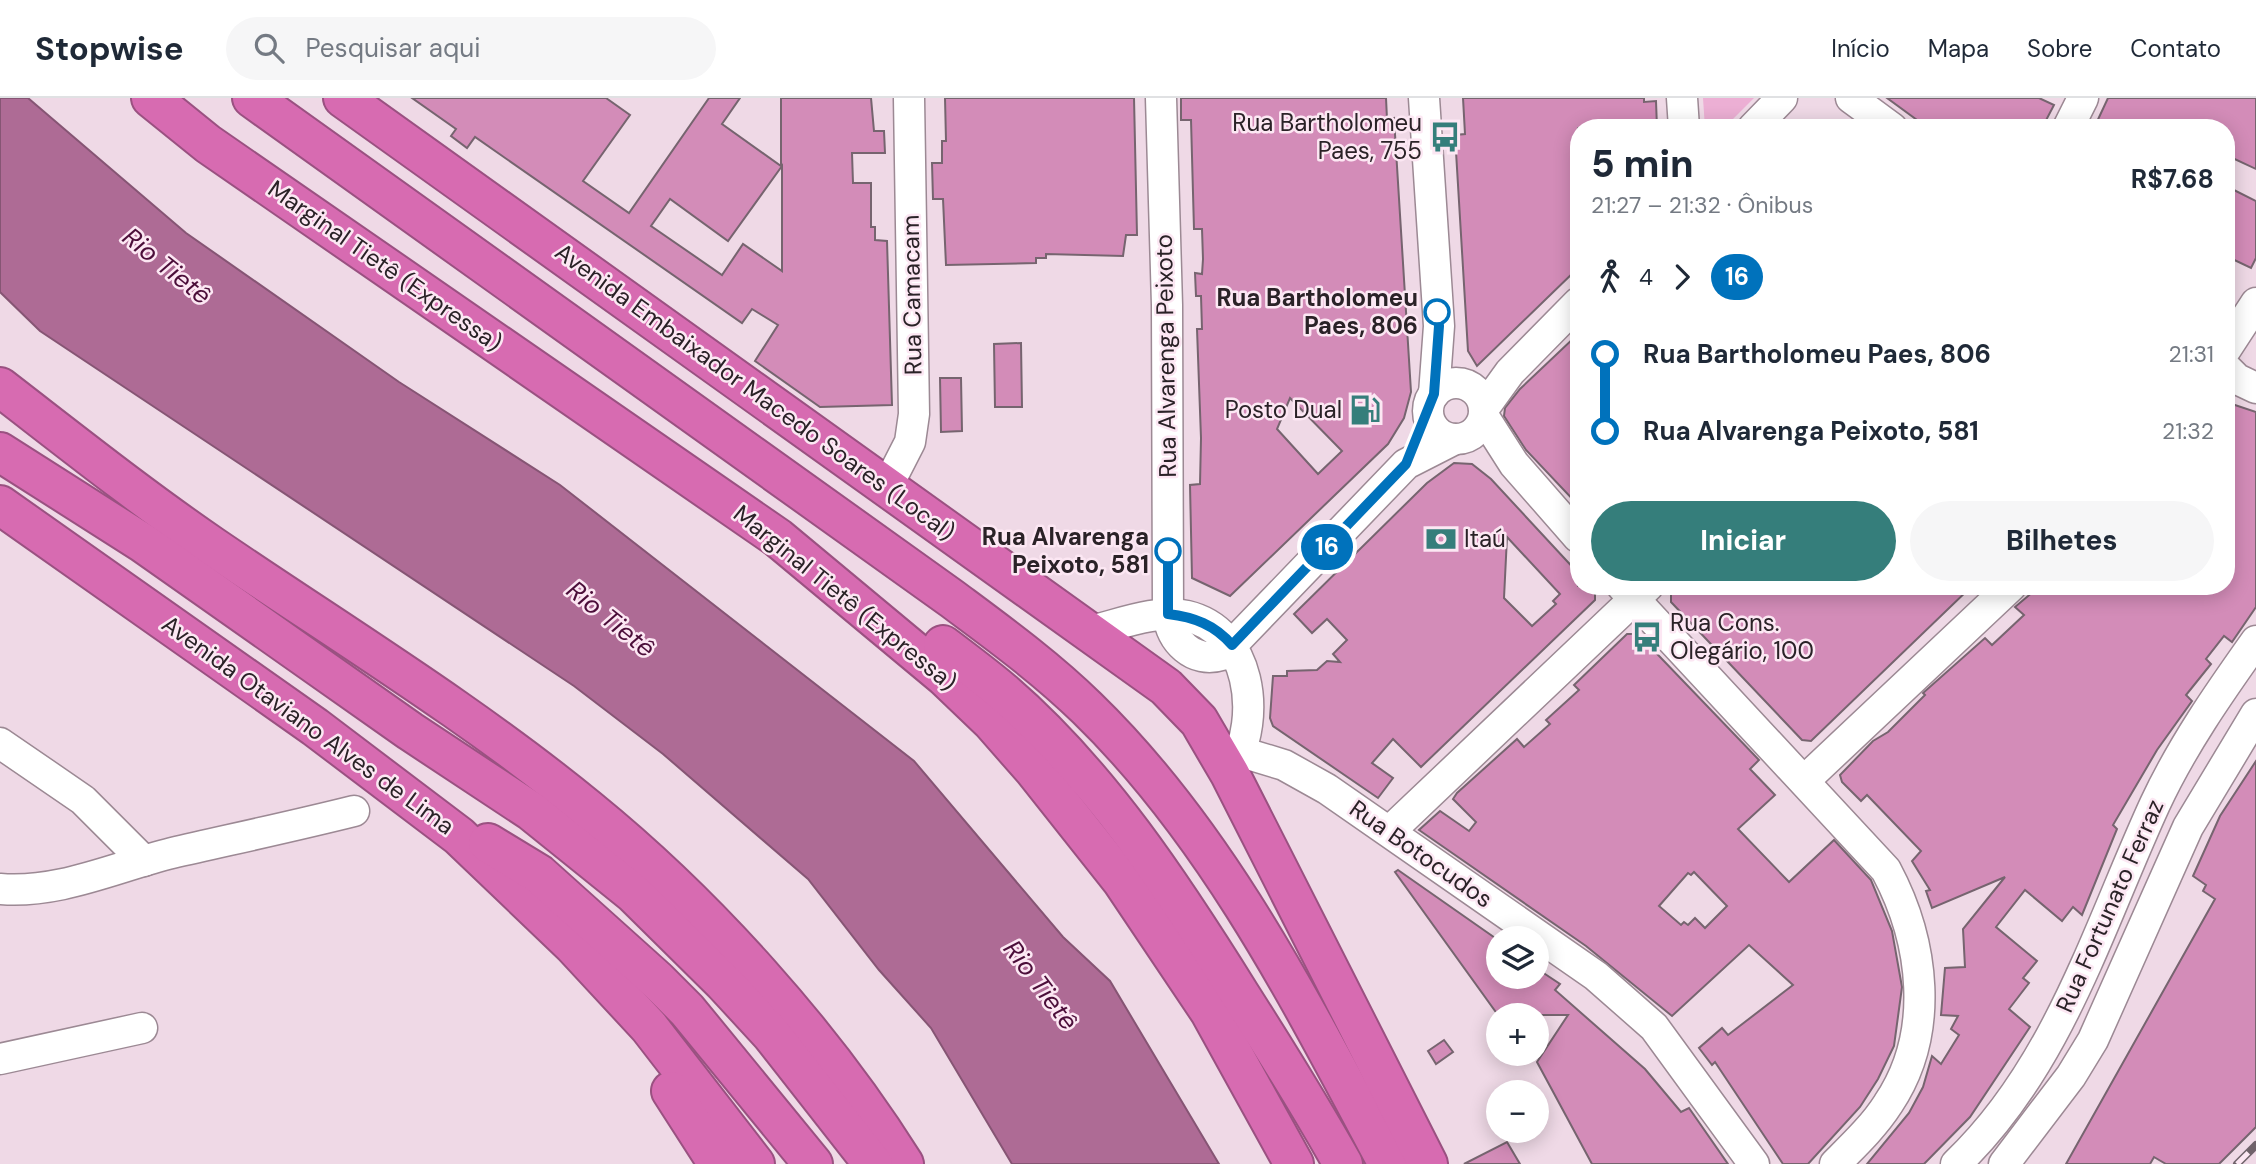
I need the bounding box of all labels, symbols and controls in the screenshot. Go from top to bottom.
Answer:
search box [226,17,716,80]
text: Stopwise [35,27,184,70]
icon: search [250,29,288,67]
text: Pesquisar aqui [306,31,480,65]
text: Início [1831,33,1890,64]
text: Mapa [1928,33,1989,64]
text: Sobre [2027,33,2092,64]
text: Contato [2130,33,2221,64]
place label: Rua Bartholomeu Paes, 755 [1232,107,1422,166]
bus stop icon: Rua Bartholomeu Paes, 755 [1428,120,1462,154]
text: 5 min [1591,139,1694,189]
text: R$7.68 [2131,162,2214,196]
street label: Marginal Tietê (Expressa) [262,173,508,358]
text: 21:27 – 21:32 · Ônibus [1591,190,1813,220]
street label: Rua Camacam [895,215,928,375]
water label: Rio Tietê [116,220,218,312]
street label: Rua Alvarenga Peixoto [1148,234,1183,478]
street label: Avenida Embaixador Macedo Soares (Local) [549,236,961,547]
icon: walk [1591,258,1629,296]
icon: forward [1663,258,1701,296]
text: 16 [1725,261,1749,292]
text: 4 [1639,262,1653,292]
place label: Rua Bartholomeu Paes, 806 [1216,282,1418,341]
marker: Rua Bartholomeu Paes, 806 [1424,299,1450,325]
text: Rua Bartholomeu Paes, 806 [1643,337,1991,371]
text: 21:31 [2169,339,2214,369]
fuel station icon: Posto Dual [1348,393,1382,427]
place label: Posto Dual [1225,394,1342,425]
text: Rua Alvarenga Peixoto, 581 [1643,414,1979,448]
text: 21:32 [2162,416,2214,446]
street label: Marginal Tietê (Expressa) [727,498,963,697]
button: Iniciar [1591,501,1896,581]
button: Bilhetes [1910,501,2214,581]
place label: Rua Alvarenga Peixoto, 581 [982,521,1149,580]
bank icon: Itaú [1424,522,1458,556]
place label: Itaú [1464,523,1506,554]
line badge: 16 [1296,524,1358,570]
text: 16 [1315,531,1339,562]
marker: Rua Alvarenga Peixoto, 581 [1155,538,1181,564]
water label: Rio Tietê [560,573,662,665]
place label: Rua Cons. Olegário, 100 [1670,607,1814,666]
street label: Avenida Otaviano Alves de Lima [156,608,461,841]
bus stop icon: Rua Cons. Olegário, 100 [1630,620,1664,654]
street label: Rua Botocudos [1344,793,1499,914]
street label: Rua Fortunato Ferraz [2049,794,2170,1017]
map controls [1486,926,1549,1143]
button: layers [1486,926,1549,989]
water label: Rio Tietê [996,933,1086,1037]
button: + [1486,1003,1549,1066]
button: − [1486,1080,1549,1143]

